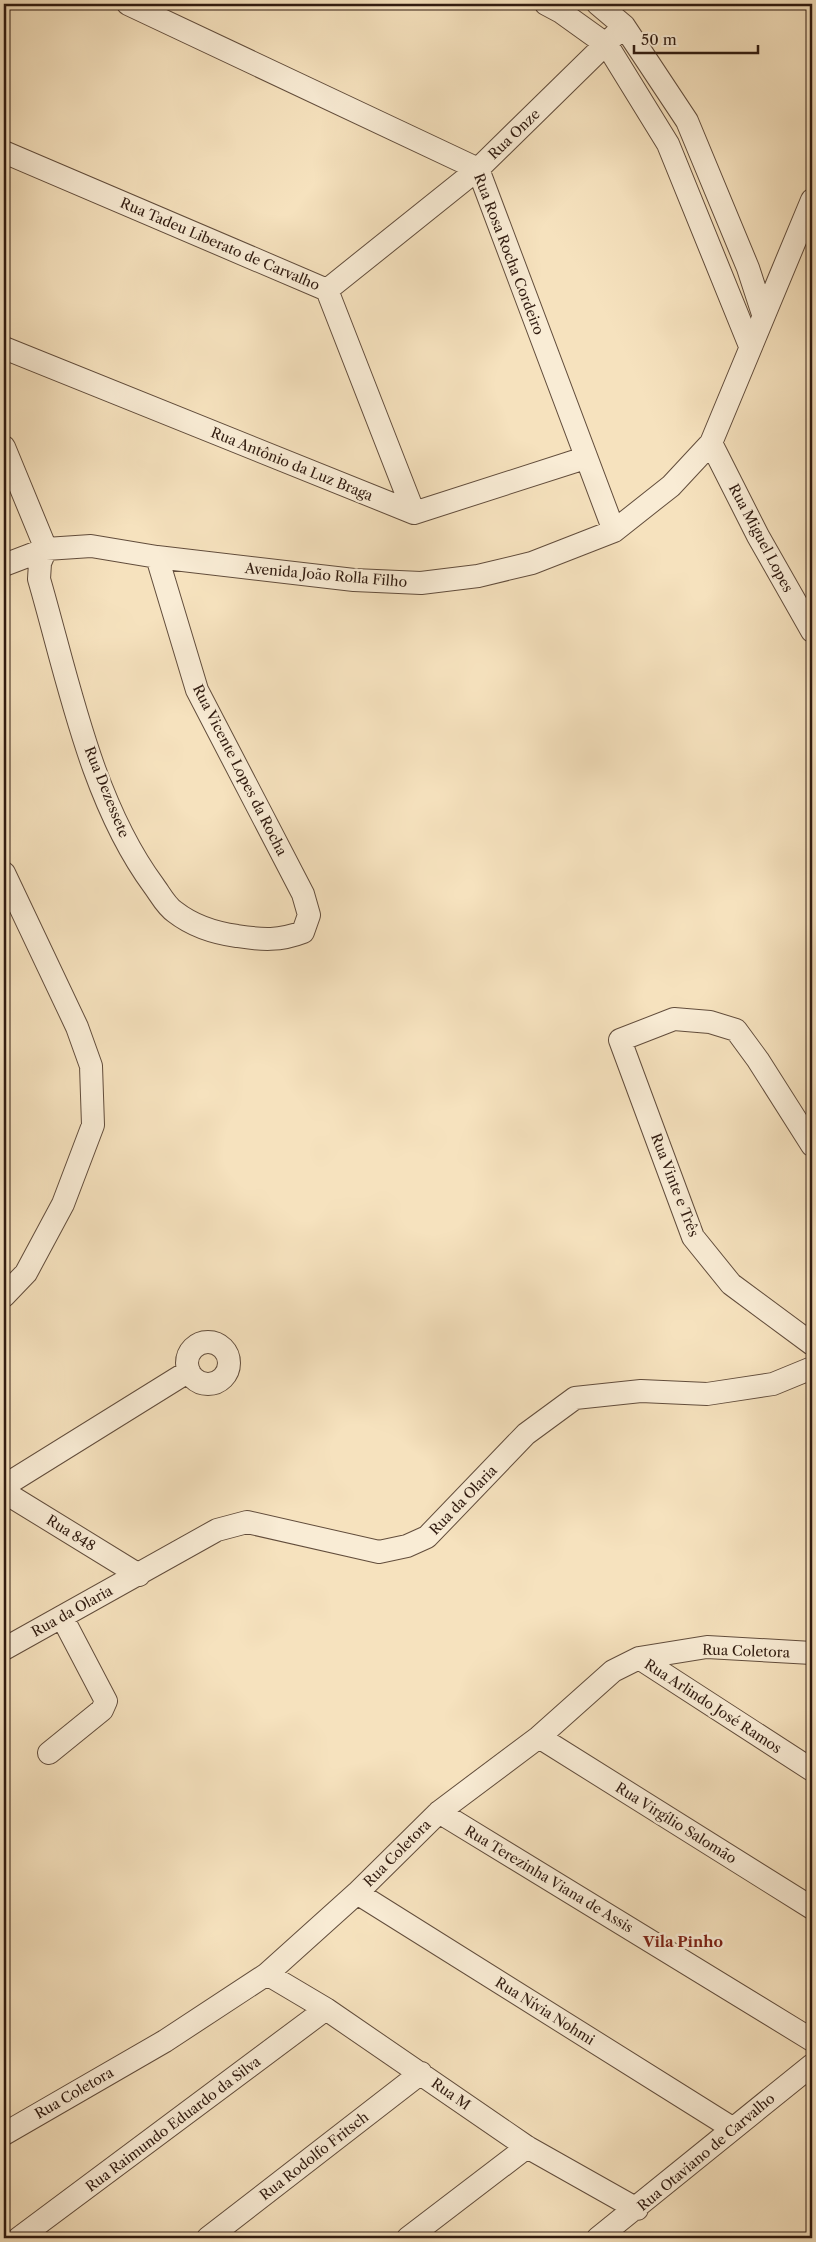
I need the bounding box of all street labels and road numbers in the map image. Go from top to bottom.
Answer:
street label: Rua Onze [484,105,544,163]
street label: Rua Rosa Rocha Cordeiro [470,171,548,337]
street label: Rua Tadeu Liberato de Carvalho [117,194,323,294]
street label: Rua Antônio da Luz Braga [208,423,376,505]
street label: Rua Miguel Lopes [725,481,797,595]
street label: Avenida João Rolla Filho [243,559,408,591]
street label: Rua Vicente Lopes da Rocha [189,681,291,859]
street label: Rua Dezessete [81,744,134,840]
street label: Rua Vinte e Três [647,1131,703,1239]
street label: Rua da Olaria [425,1461,501,1539]
street label: Rua 848 [43,1511,99,1555]
street label: Rua da Olaria [28,1581,116,1641]
street label: Rua Coletora [702,1640,791,1662]
street label: Rua Arlindo José Ramos [641,1655,785,1757]
street label: Rua Virgílio Salomão [612,1778,740,1868]
street label: Rua Coletora [360,1815,435,1890]
street label: Rua Terezinha Viana de Assis [462,1822,636,1936]
street label: Rua Nívia Nohmi [492,1973,598,2049]
street label: Rua Raimundo Eduardo da Silva [82,2052,265,2196]
street label: Rua Coletora [31,2063,117,2123]
street label: Rua M [428,2074,474,2114]
street label: Rua Otaviano de Carvalho [634,2089,778,2215]
street label: Rua Rodolfo Fritsch [256,2108,372,2204]

